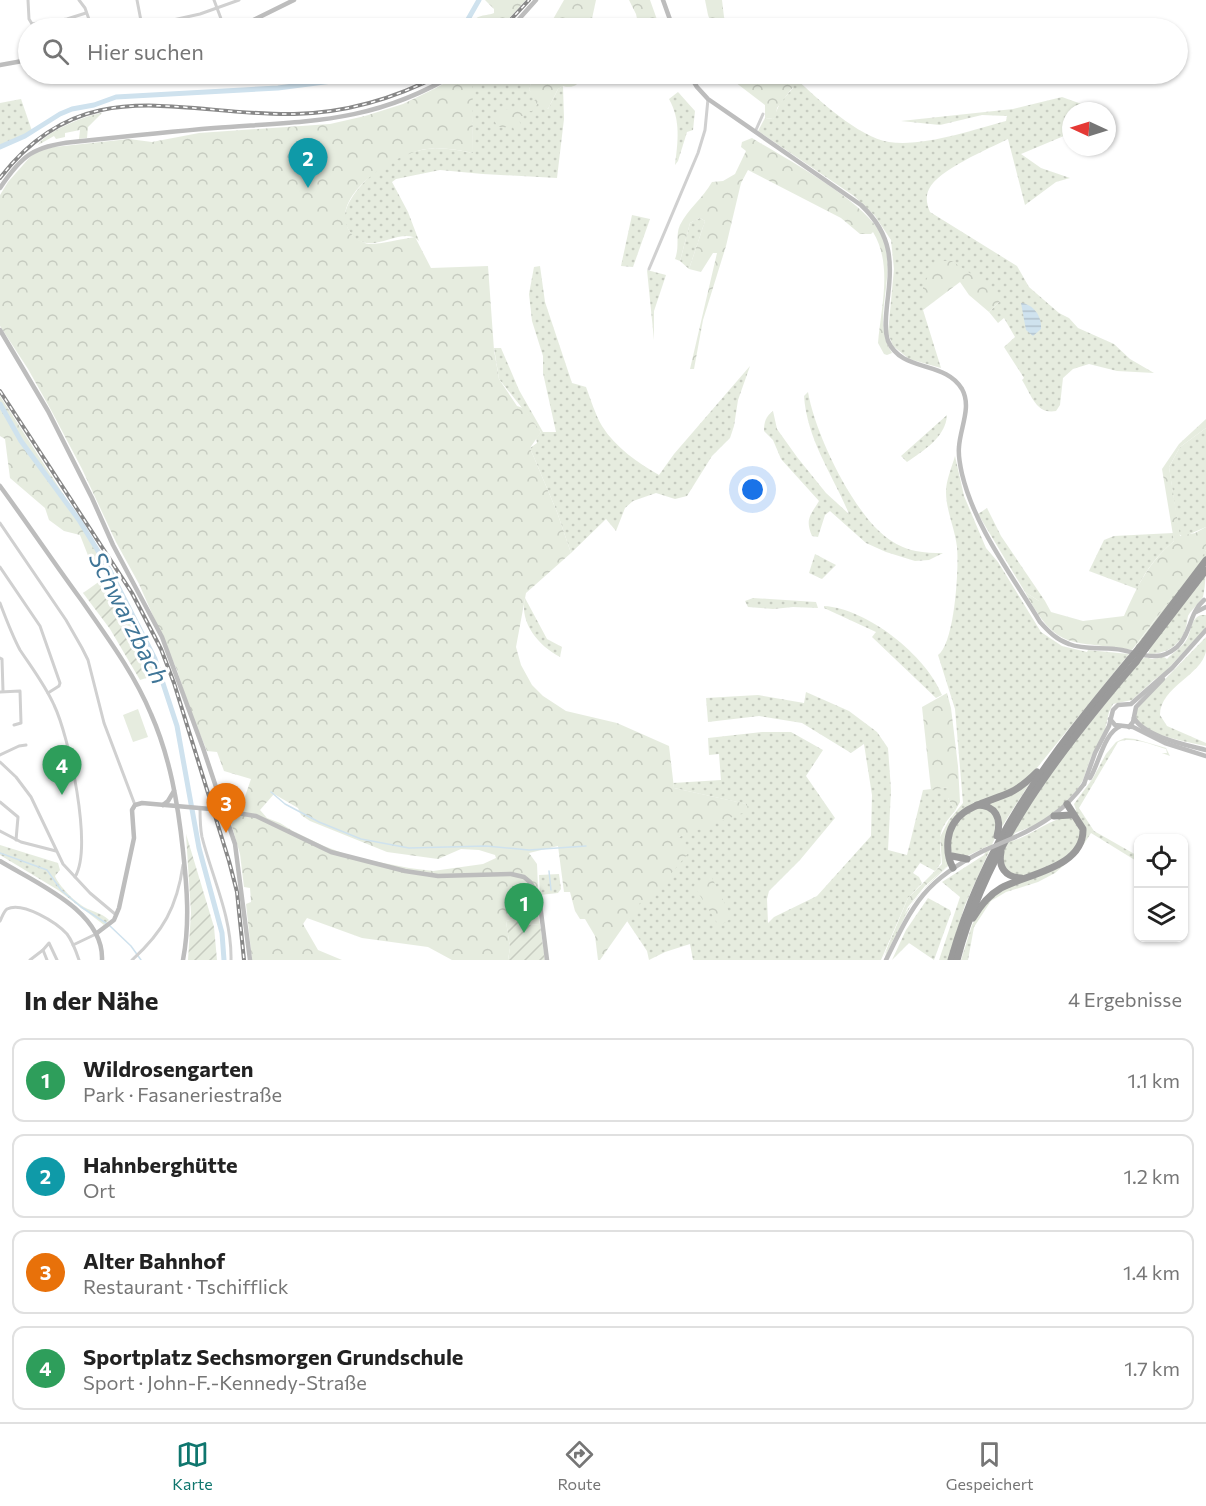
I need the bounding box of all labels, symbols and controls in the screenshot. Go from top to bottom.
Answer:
search box [18,18,1188,84]
icon: search [39,35,72,68]
text: Hier suchen [87,38,204,65]
north arrow [1062,102,1116,156]
pin: 2 [288,138,328,188]
your location [738,475,767,504]
water label: Schwarzbach [84,546,175,688]
pin: 4 [42,746,82,795]
pin: 3 [206,784,246,833]
map controls [1134,834,1188,942]
button: locate [1134,834,1188,888]
pin: 1 [504,884,544,933]
button: layers [1134,888,1188,942]
text: In der Nähe [24,984,159,1015]
text: 4 Ergebnisse [1068,987,1182,1011]
text: Wildrosengarten [83,1055,253,1082]
text: 1 [41,1068,50,1092]
text: 1.1 km [1128,1068,1180,1092]
text: Park · Fasaneriestraße [83,1082,282,1106]
text: Hahnberghütte [83,1151,238,1178]
text: 2 [40,1164,51,1188]
text: 1.2 km [1124,1164,1180,1188]
text: Ort [83,1178,116,1202]
text: Alter Bahnhof [83,1247,225,1274]
text: 3 [40,1260,51,1284]
text: 1.4 km [1123,1260,1180,1284]
text: Restaurant · Tschifflick [83,1274,289,1298]
text: Sportplatz Sechsmorgen Grundschule [83,1343,463,1370]
text: 4 [39,1356,52,1380]
text: 1.7 km [1124,1356,1180,1380]
text: Sport · John-F.-Kennedy-Straße [83,1370,367,1394]
tab: Karte [172,1438,213,1493]
tab: Route [557,1438,601,1493]
tab: Gespeichert [946,1438,1034,1493]

